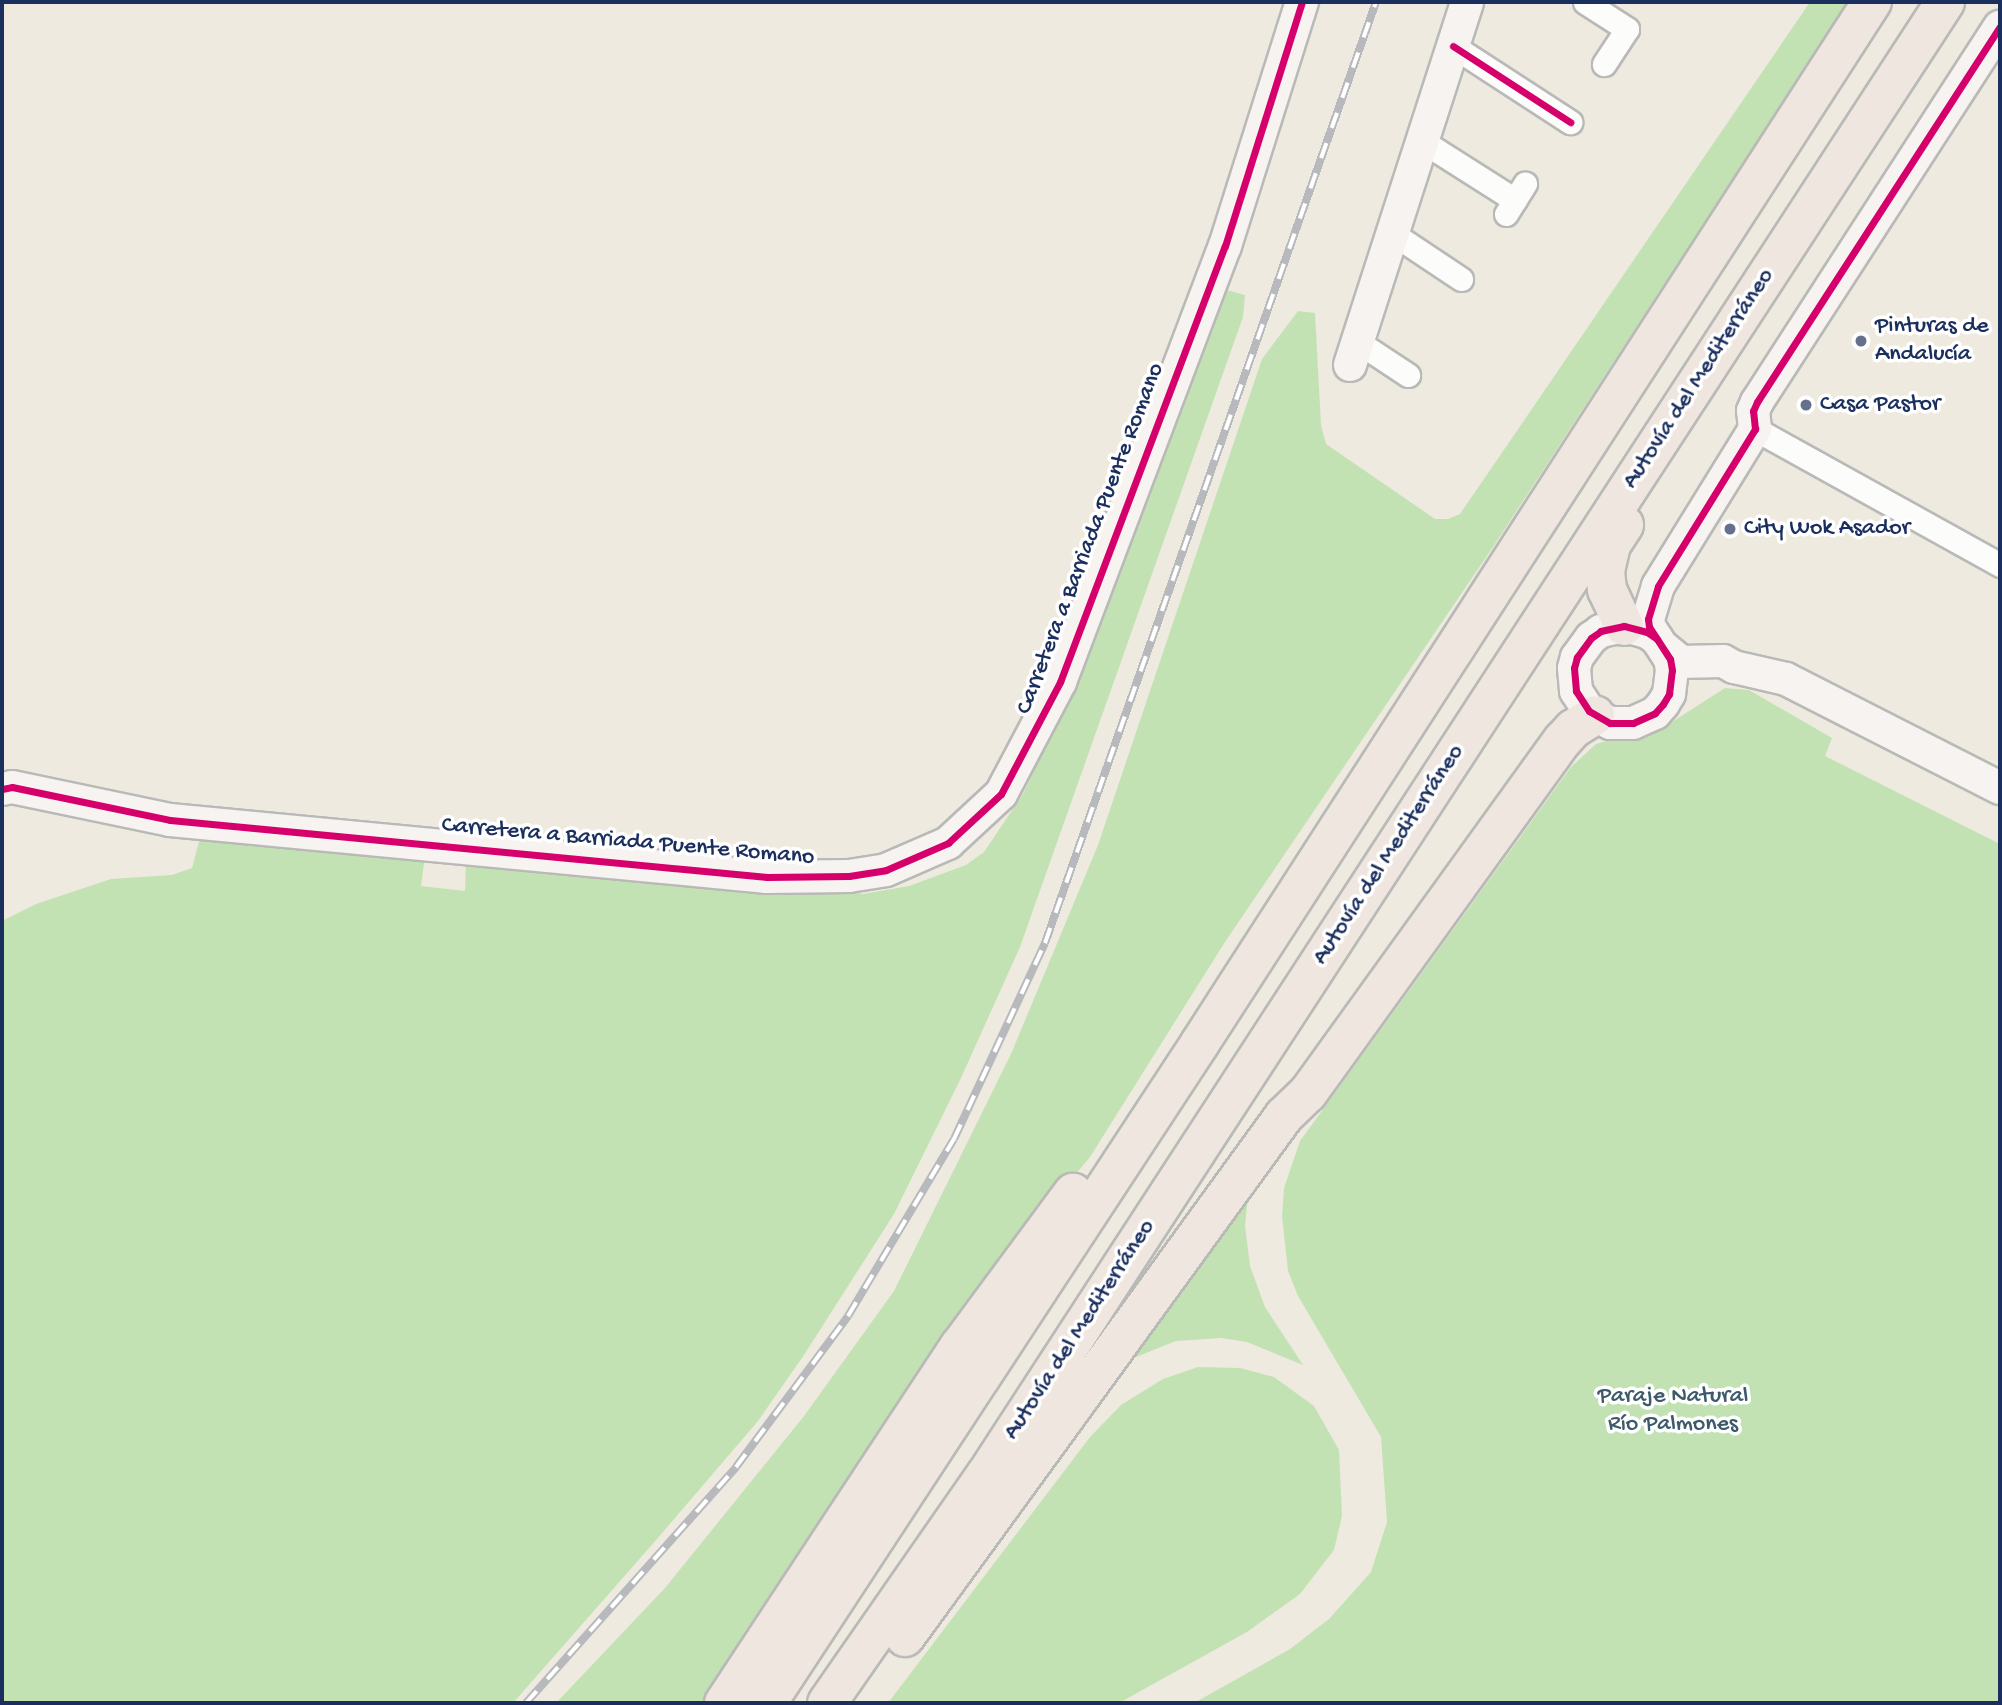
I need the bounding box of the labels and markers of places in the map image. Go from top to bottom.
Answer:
place label: Pinturas de Andalucía [1875,313,1989,369]
marker: Pinturas de Andalucía [1853,333,1869,349]
place label: Casa Pastor [1820,391,1940,419]
marker: Casa Pastor [1798,397,1814,413]
place label: City Wok Asador [1744,515,1910,543]
marker: City Wok Asador [1722,521,1738,537]

